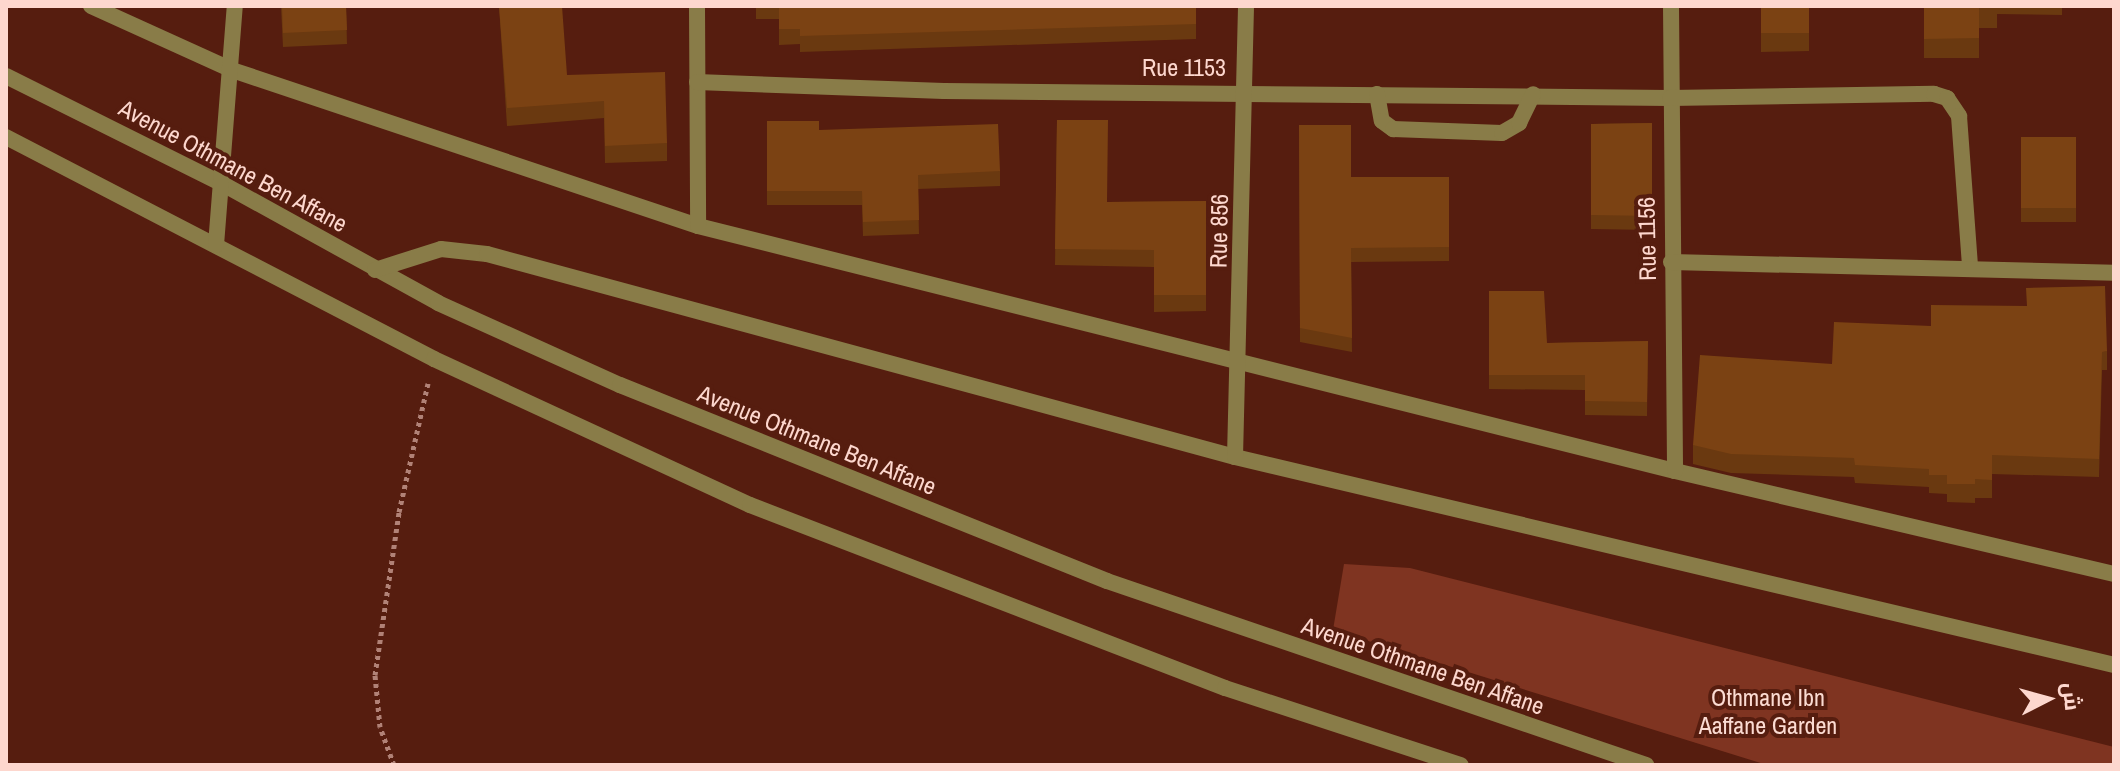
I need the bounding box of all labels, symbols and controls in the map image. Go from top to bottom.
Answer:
street label: Rue 1153 [1142,54,1226,82]
street label: Avenue Othmane Ben Affane [114,93,352,239]
street label: Rue 856 [1204,194,1234,268]
street label: Rue 1156 [1632,197,1662,281]
street label: Avenue Othmane Ben Affane [693,379,941,501]
street label: Avenue Othmane Ben Affane [1298,611,1548,721]
north arrow [2008,659,2088,739]
text: ش [2055,681,2088,712]
park label: Othmane Ibn Aaffane Garden [1699,684,1837,740]

